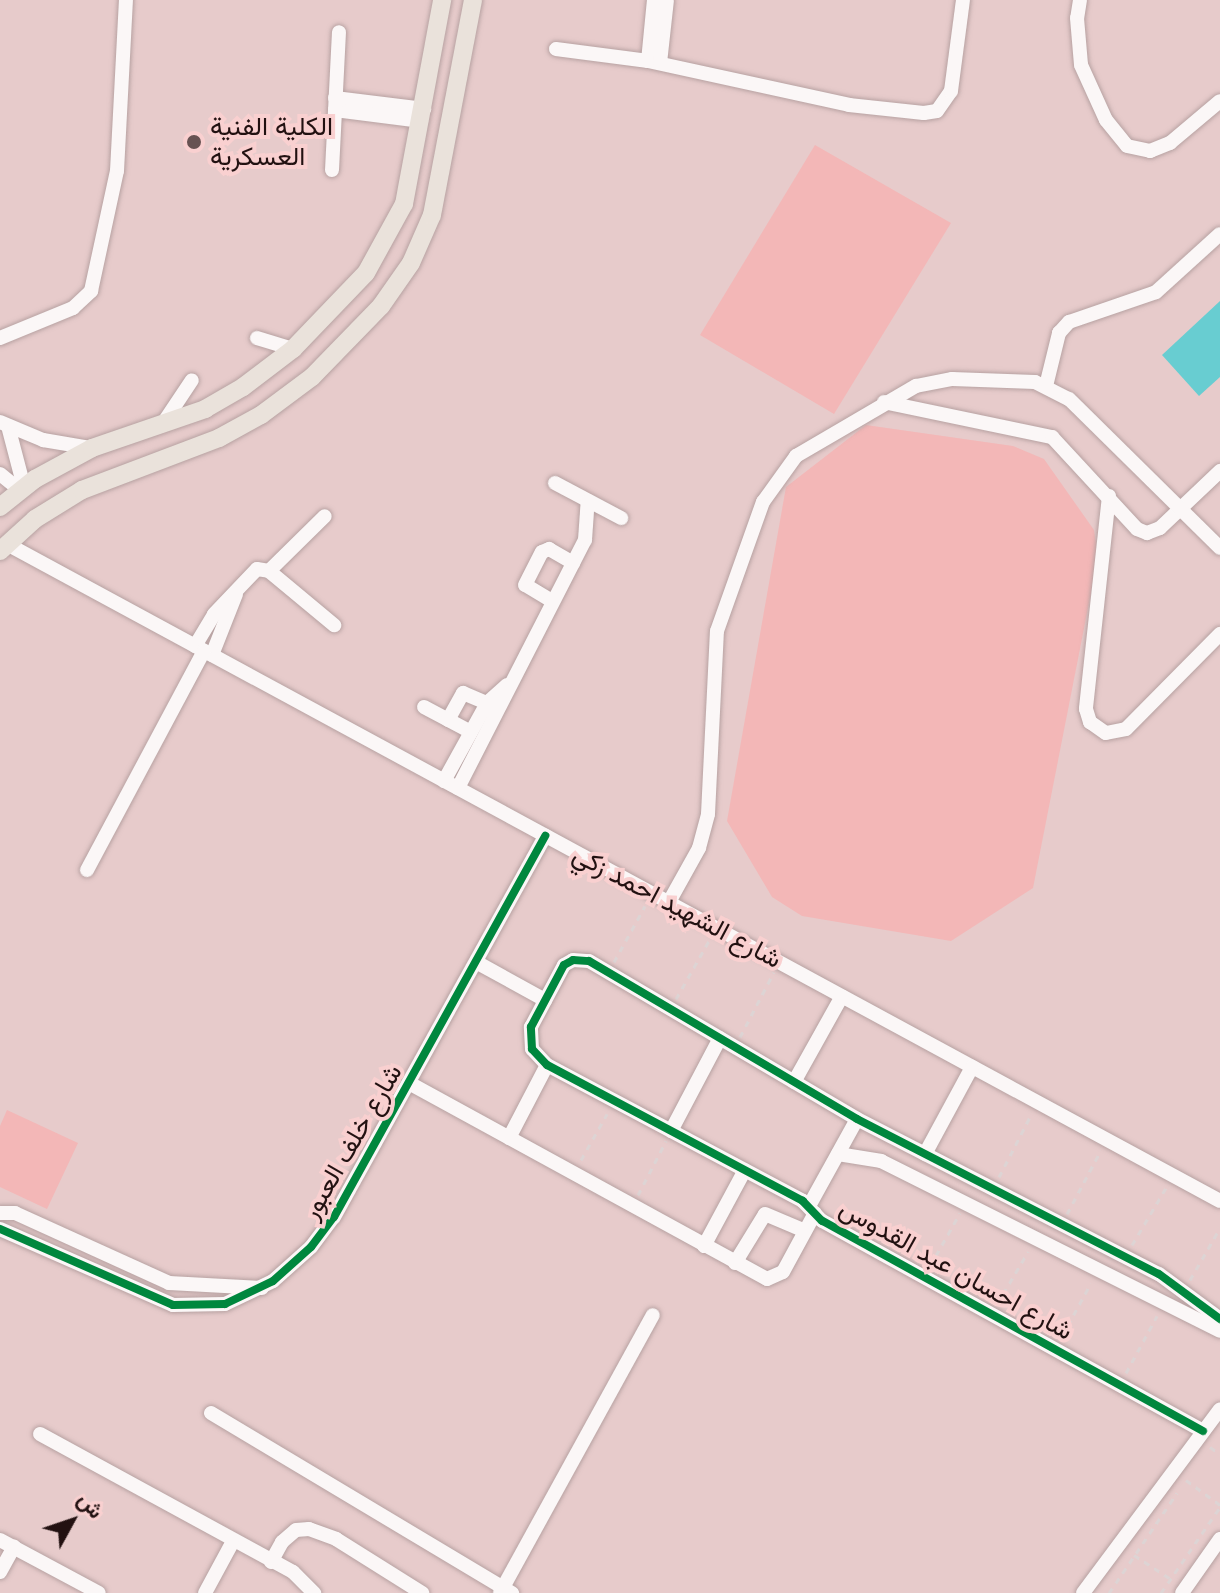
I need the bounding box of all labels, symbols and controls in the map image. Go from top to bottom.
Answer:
place label: الكلية الفنية العسكرية [210,111,333,172]
marker: الكلية الفنية العسكرية [185,133,203,151]
street label: شارع الشهيد احمد زكي [567,839,787,975]
street label: شارع خلف العبور [295,1059,409,1225]
street label: شارع احسان عبد القدوس [834,1193,1078,1347]
north arrow [32,1481,112,1561]
text: ش [70,1485,111,1525]

